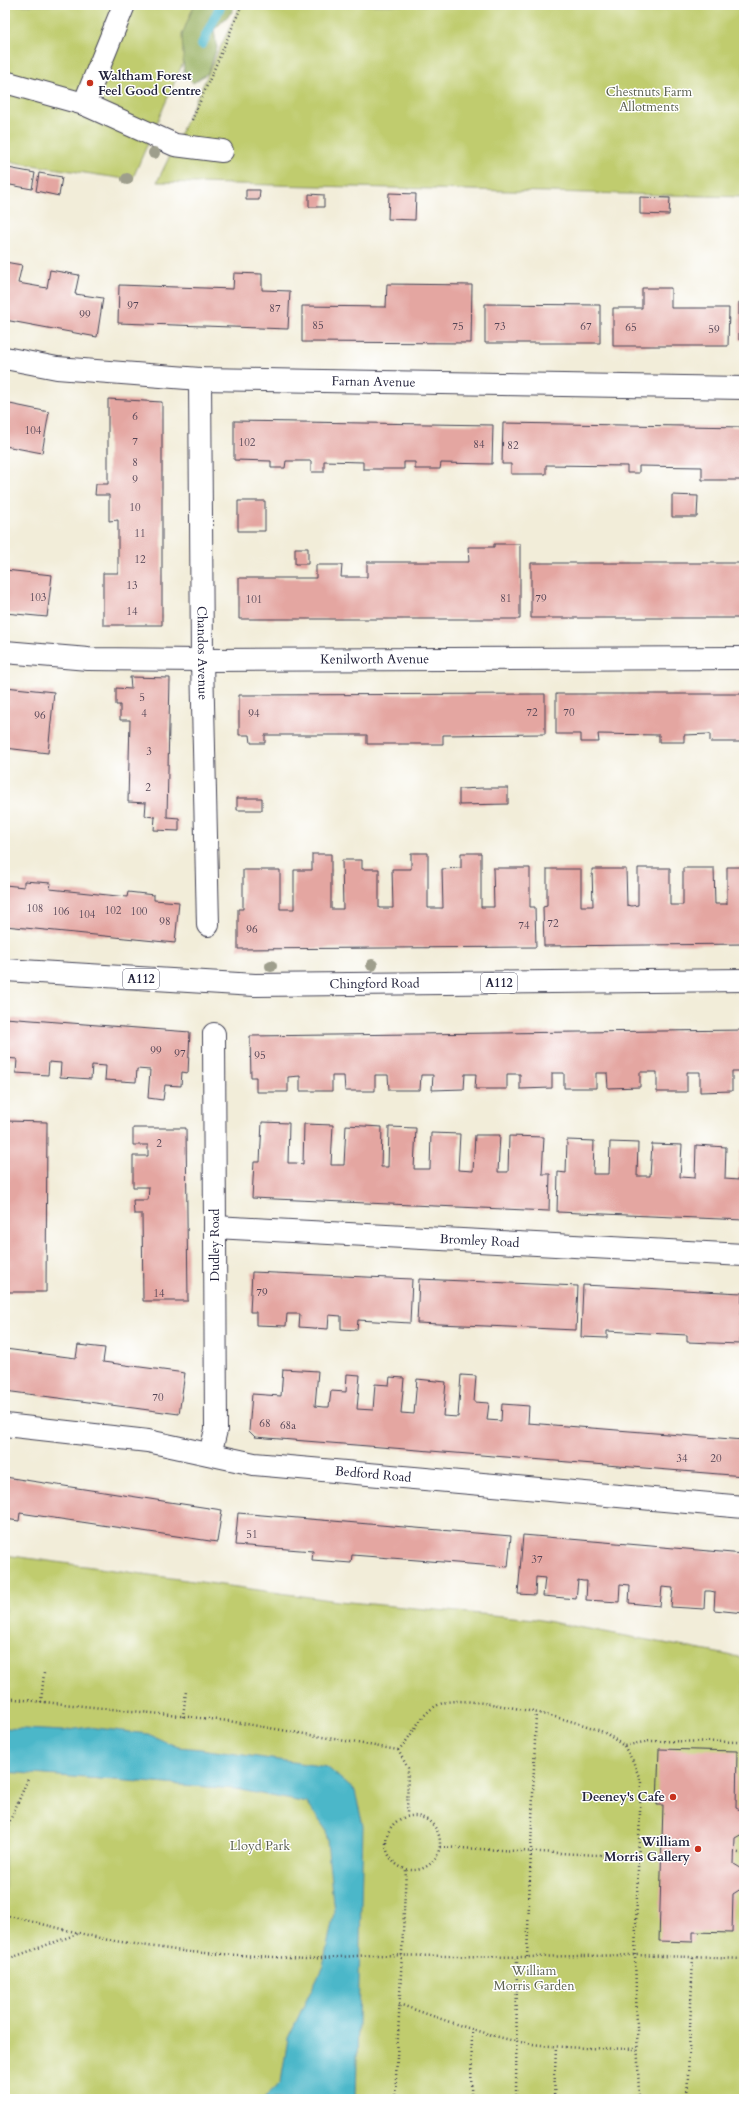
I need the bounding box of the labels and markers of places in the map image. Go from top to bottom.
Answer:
place label: Waltham Forest Feel Good Centre [97,67,201,100]
marker: Waltham Forest Feel Good Centre [85,78,95,88]
place label: Deeney's Cafe [582,1788,665,1806]
marker: Deeney's Cafe [668,1792,678,1802]
place label: William Morris Gallery [604,1833,691,1866]
marker: William Morris Gallery [693,1844,703,1854]

